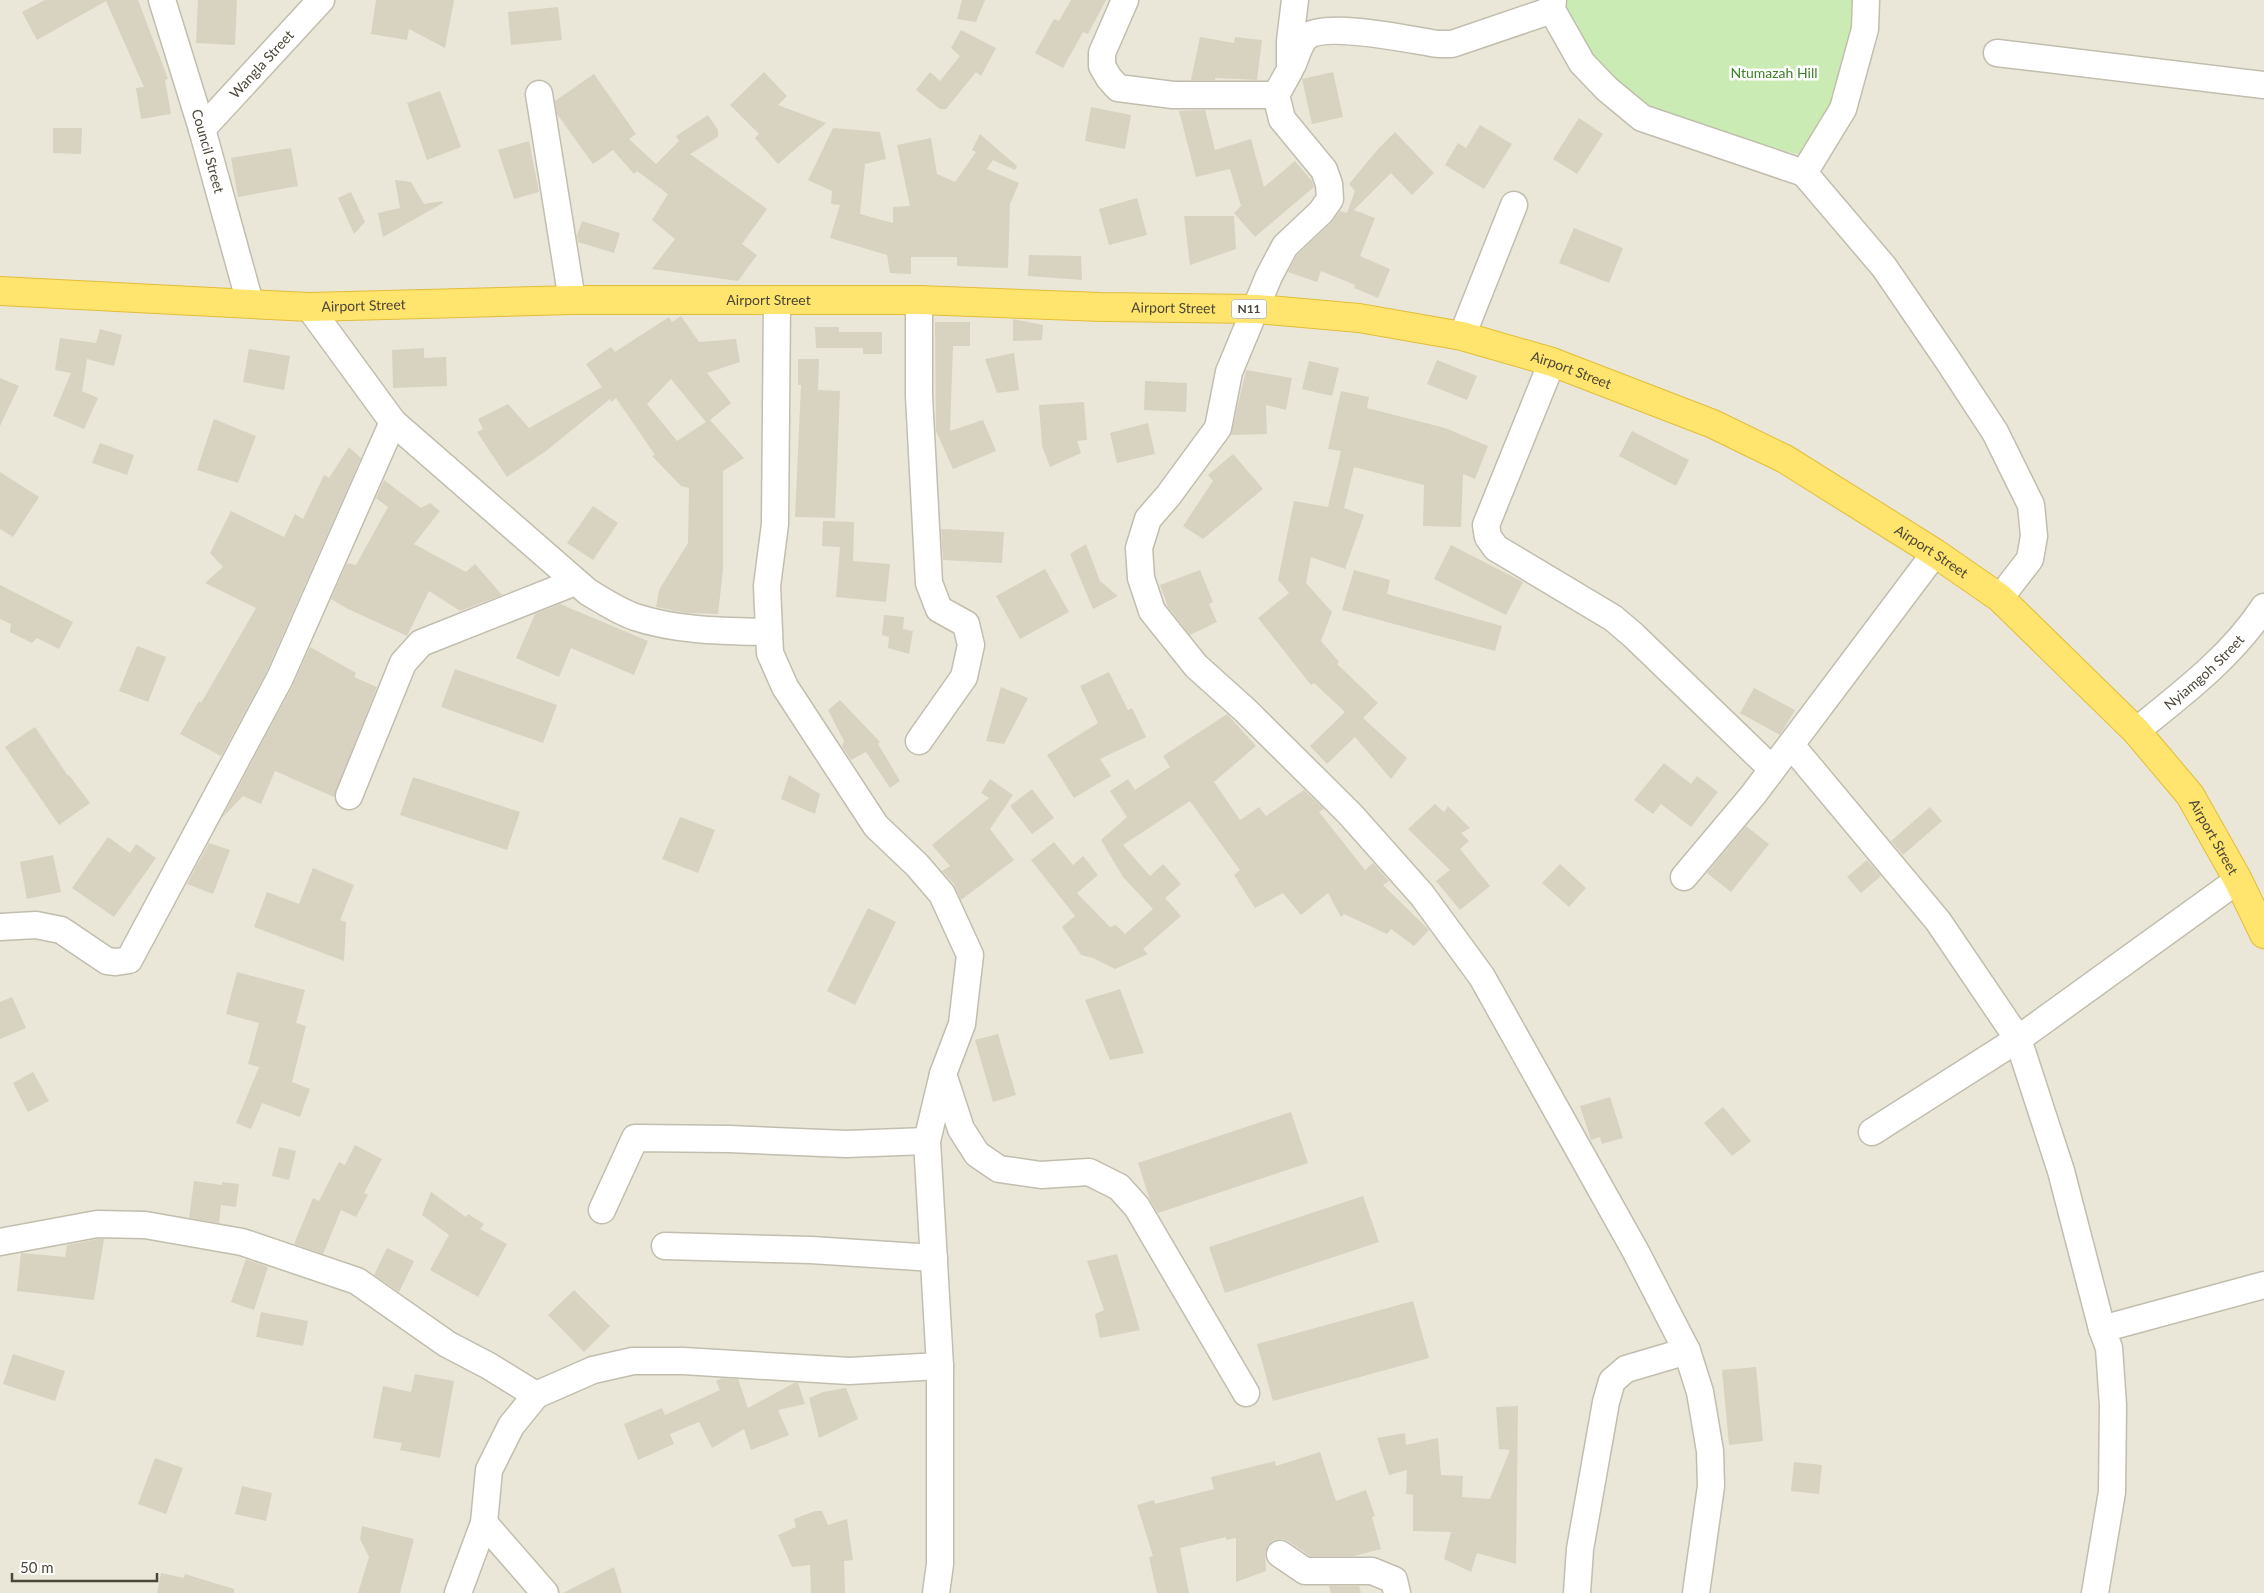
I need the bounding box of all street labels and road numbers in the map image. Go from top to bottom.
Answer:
street label: Wangla Street [226,26,297,102]
street label: Council Street [188,107,228,195]
street label: Airport Street [726,291,811,308]
street label: Airport Street [321,295,406,315]
street label: Airport Street [1131,298,1216,316]
road number: N11 [1232,300,1266,318]
street label: Airport Street [1529,347,1614,392]
street label: Airport Street [1892,521,1972,581]
street label: Nyiamgoh Street [2160,631,2247,713]
street label: Airport Street [2186,796,2242,878]

